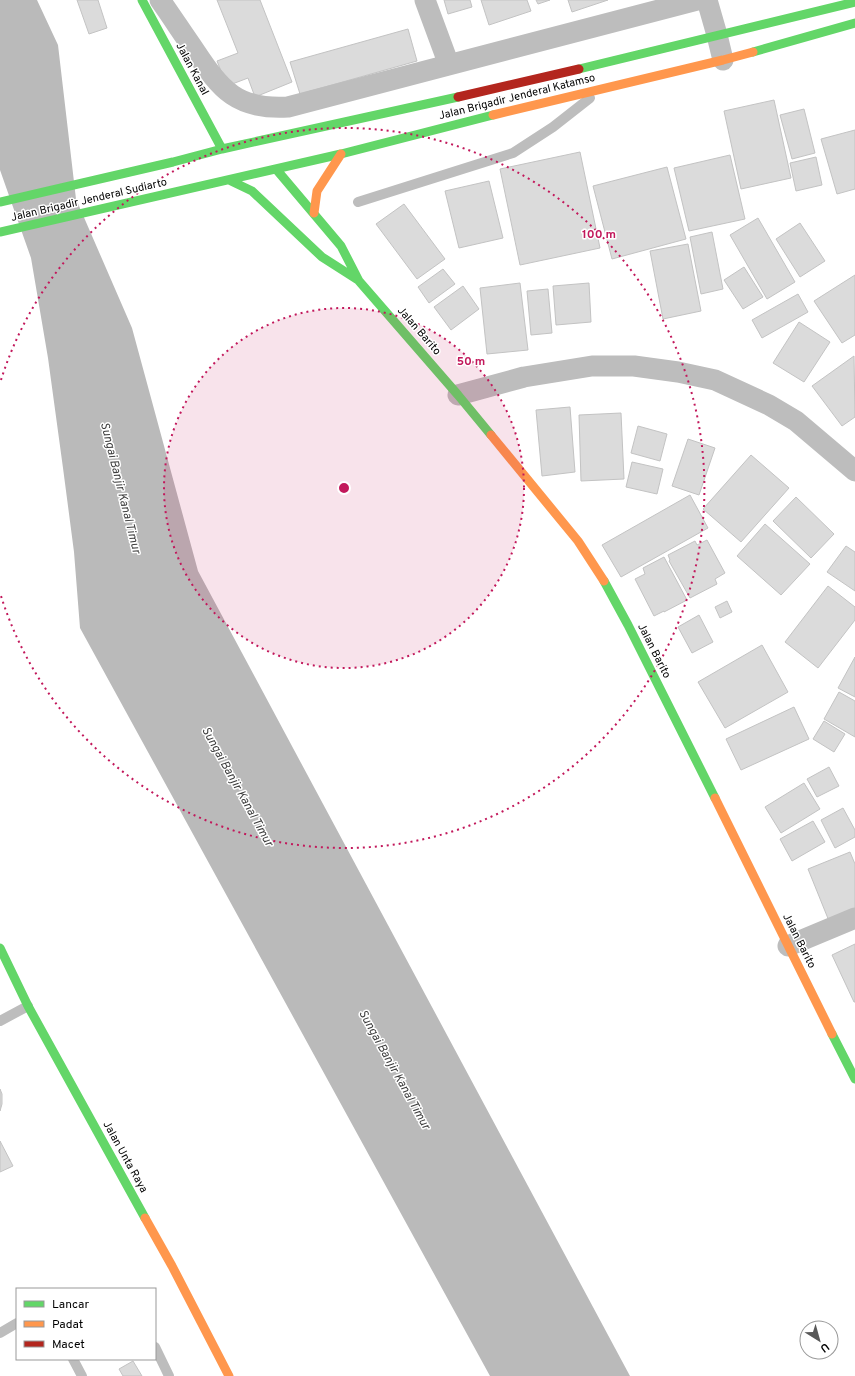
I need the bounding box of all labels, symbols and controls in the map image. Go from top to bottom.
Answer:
street label: Jalan Kanal [172,40,212,98]
street label: Jalan Brigadir Jenderal Katamso [437,71,597,123]
street label: Jalan Brigadir Jenderal Sudiarto [10,175,168,225]
text: 100 m [582,227,616,243]
street label: Jalan Barito [394,304,444,358]
text: 50 m [457,354,485,370]
water label: Sungai Banjir Kanal Timur [96,421,144,557]
centre of rings [337,481,351,495]
street label: Jalan Barito [634,621,674,681]
water label: Sungai Banjir Kanal Timur [197,724,277,851]
street label: Jalan Barito [779,911,819,971]
water label: Sungai Banjir Kanal Timur [354,1007,434,1134]
street label: Jalan Unta Raya [100,1119,151,1195]
legend [16,1288,156,1360]
text: Lancar [52,1297,89,1313]
text: Padat [52,1317,83,1333]
north arrow [799,1320,839,1360]
text: Macet [52,1337,85,1353]
text: U [817,1339,832,1355]

